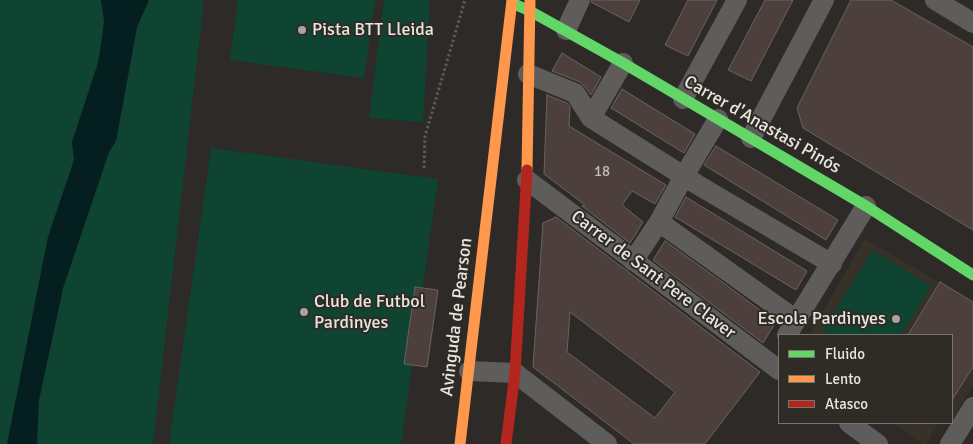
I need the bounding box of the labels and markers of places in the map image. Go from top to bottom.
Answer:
place label: Pista BTT Lleida [312,19,434,41]
marker: Pista BTT Lleida [296,24,308,36]
place label: Club de Futbol Pardinyes [314,291,425,334]
marker: Club de Futbol Pardinyes [298,306,310,318]
place label: Escola Pardinyes [757,308,886,330]
marker: Escola Pardinyes [890,313,902,325]

